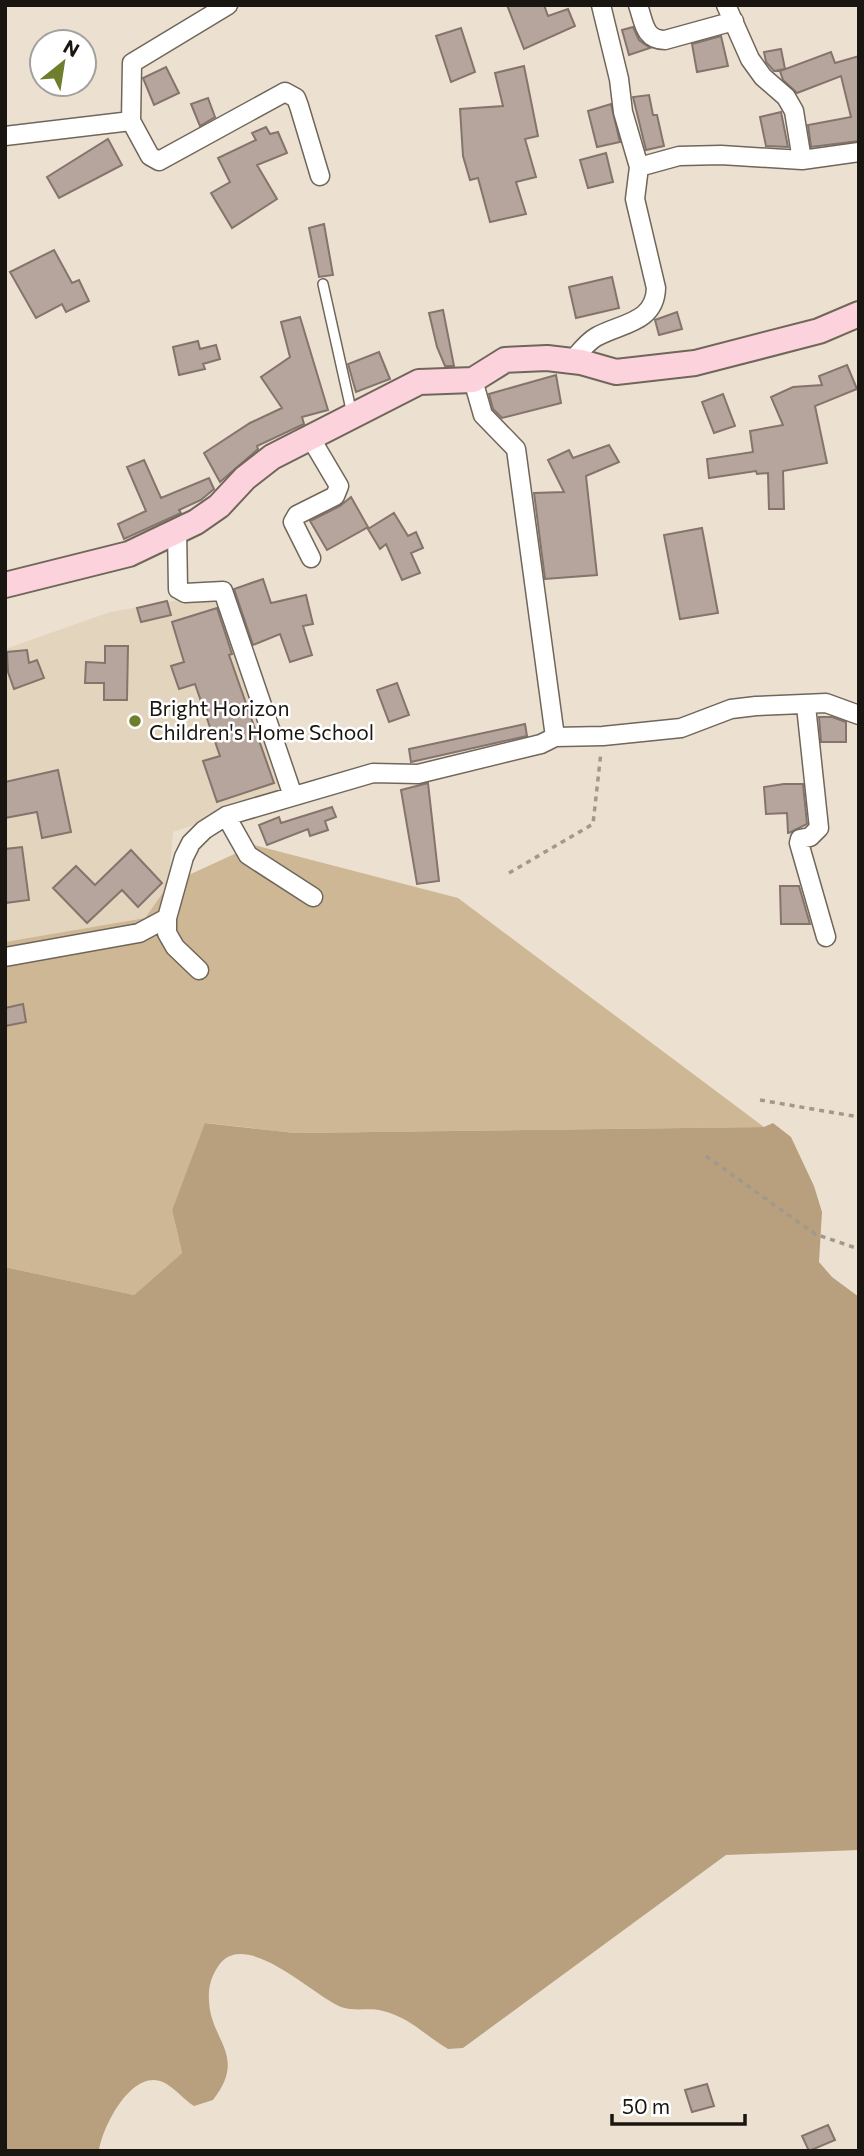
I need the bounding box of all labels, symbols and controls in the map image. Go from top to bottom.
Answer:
north arrow [28,28,98,98]
text: N [60,34,84,61]
place label: Bright Horizon Children's Home School [149,695,374,744]
marker: Bright Horizon Children's Home School [127,713,143,729]
scale bar [612,2082,745,2126]
text: 50 m [622,2093,670,2118]

